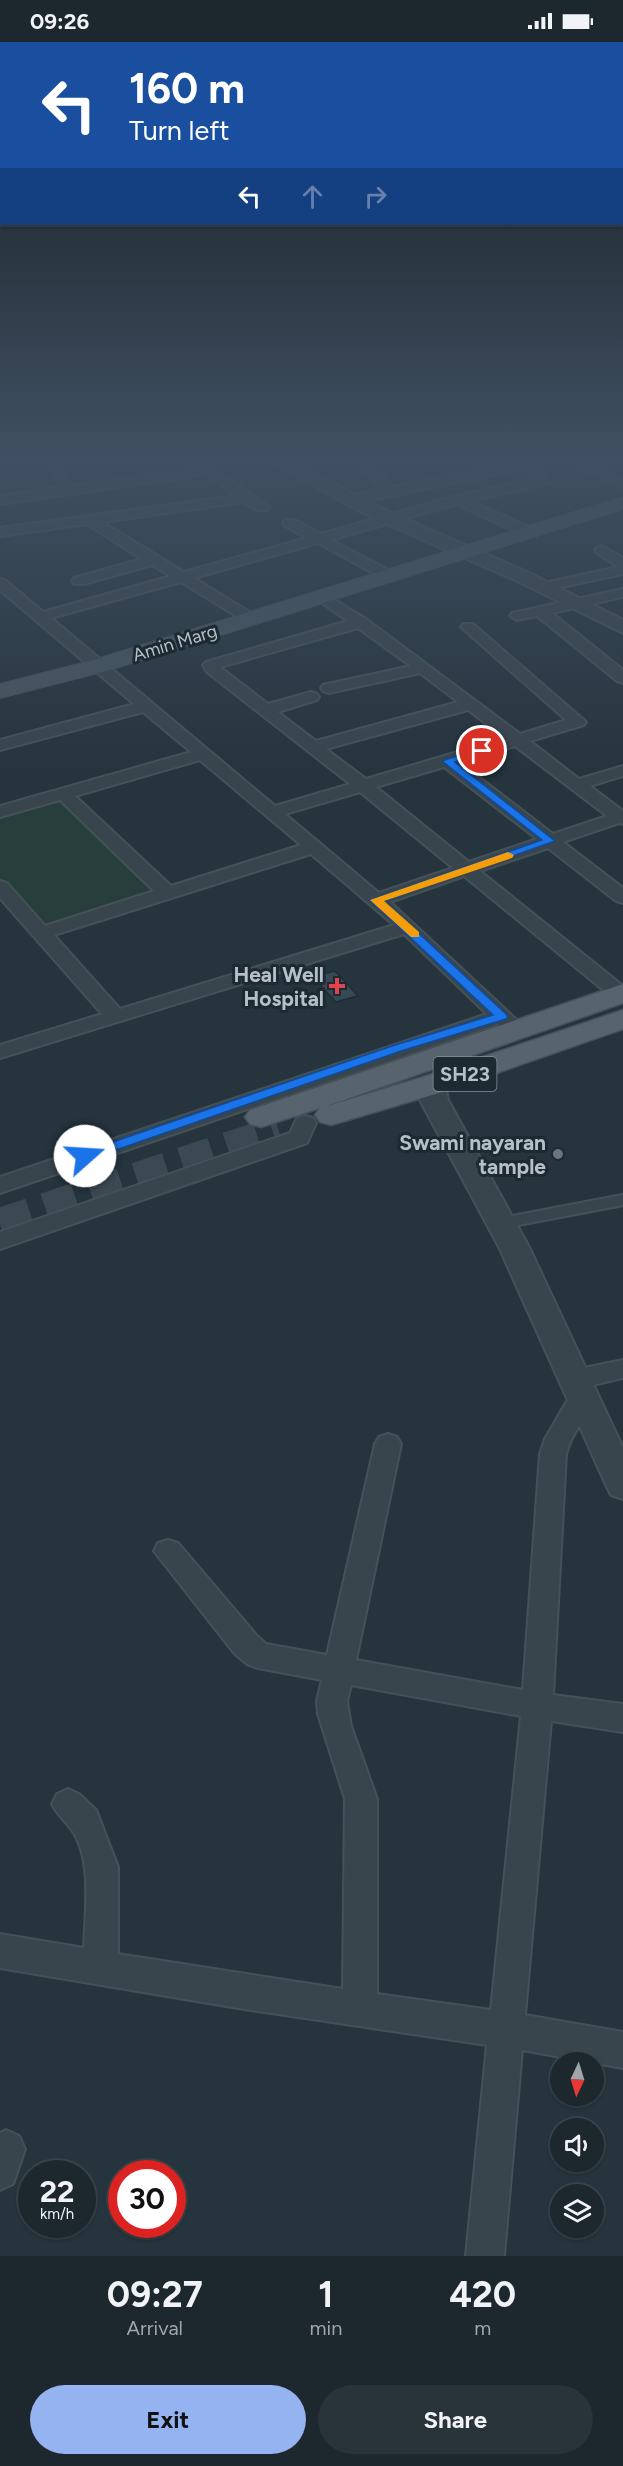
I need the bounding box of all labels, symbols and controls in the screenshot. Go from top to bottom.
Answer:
text: 09:26 [30,8,89,35]
text: 160 m [129,63,245,114]
icon: left [30,66,108,144]
text: Turn left [129,114,229,147]
icon: left [233,180,266,213]
icon: ahead [296,180,329,213]
icon: right [359,180,392,213]
street label: Amin Marg [130,620,220,666]
pin [456,725,507,776]
icon: arrive [465,734,498,767]
place label: Heal Well Hospital [233,962,324,1011]
marker: Heal Well Hospital [328,977,346,995]
road number: SH23 [434,1057,496,1091]
position arrow [53,1124,117,1188]
place label: Swami nayaran tample [399,1130,546,1179]
marker: Swami nayaran tample [551,1147,565,1161]
north arrow [550,2052,604,2106]
map controls [550,2052,604,2238]
button: sound [550,2118,604,2172]
speed limit sign: 30 [108,2160,186,2238]
text: 22 [40,2173,74,2210]
button: layers [550,2184,604,2238]
text: km/h [40,2205,74,2223]
text: 09:27 [107,2273,203,2316]
text: 1 [318,2273,334,2316]
text: 420 [449,2273,516,2316]
text: Arrival [127,2316,183,2340]
text: min [310,2316,342,2340]
text: m [474,2316,491,2340]
button: Exit [30,2385,306,2454]
button: Share [318,2385,593,2454]

